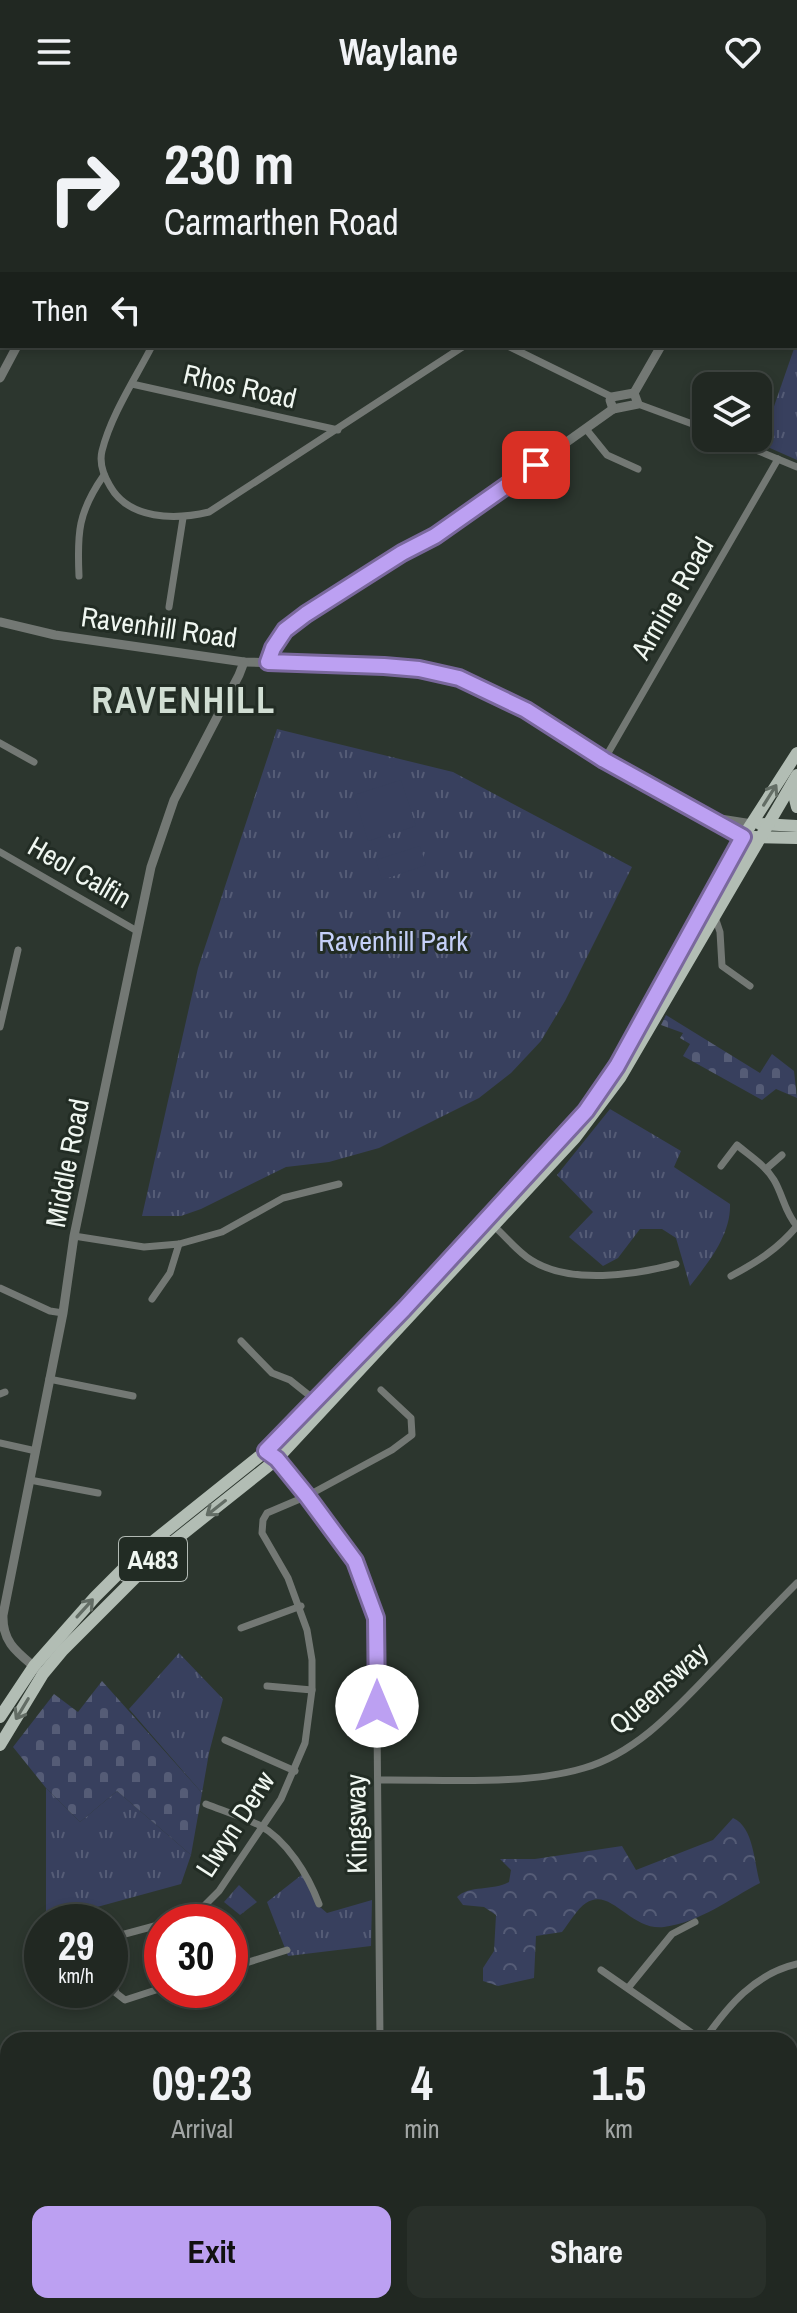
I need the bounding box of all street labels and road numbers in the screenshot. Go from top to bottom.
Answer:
street label: Rhos Road [180,355,300,417]
street label: Armine Road [621,530,722,667]
street label: Ravenhill Road [79,597,239,657]
street label: Heol Calfin [21,827,139,917]
street label: Middle Road [36,1095,98,1231]
road number: A483 [119,1537,187,1581]
street label: Queensway [600,1633,716,1743]
street label: Llwyn Derw [187,1764,283,1884]
street label: Kingsway [336,1773,376,1874]

